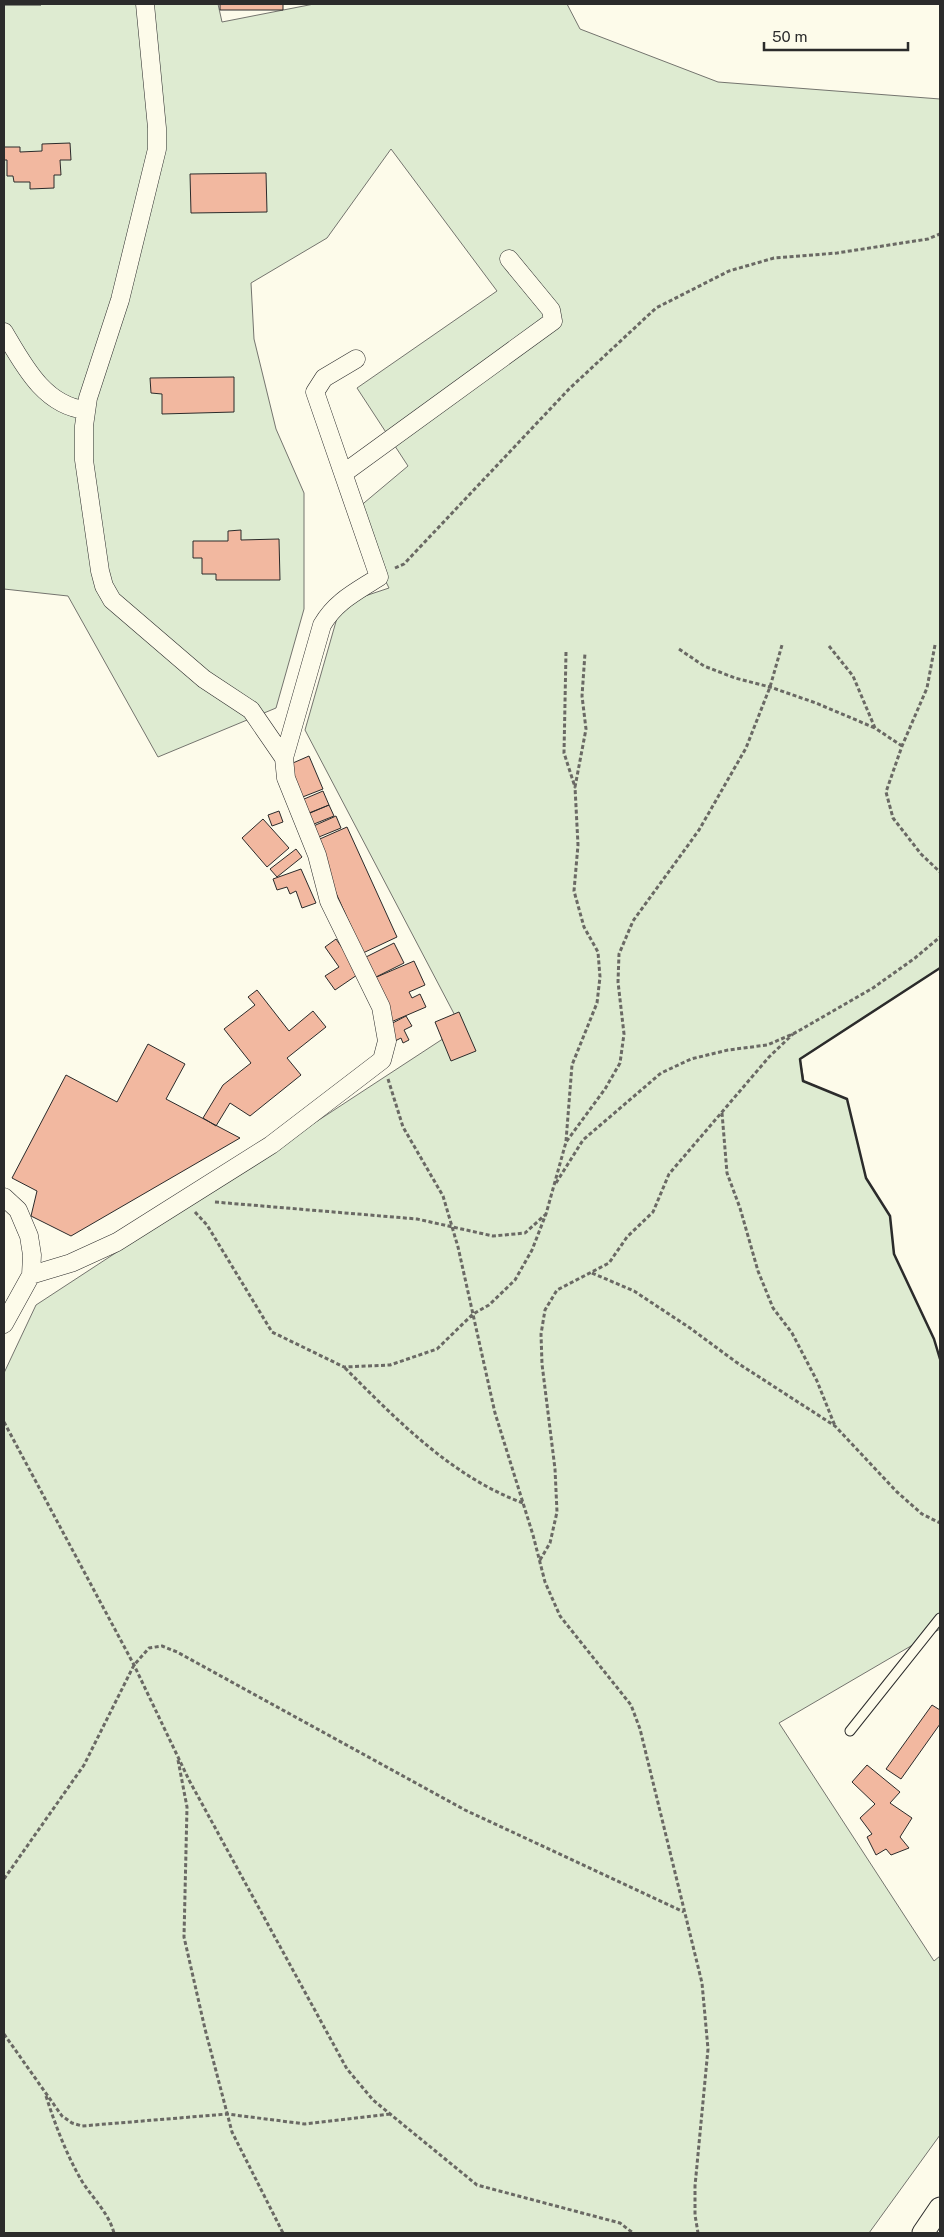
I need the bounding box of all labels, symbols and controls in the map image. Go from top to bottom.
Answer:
scale bar [764,20,908,52]
text: 50 m [772,28,807,45]

